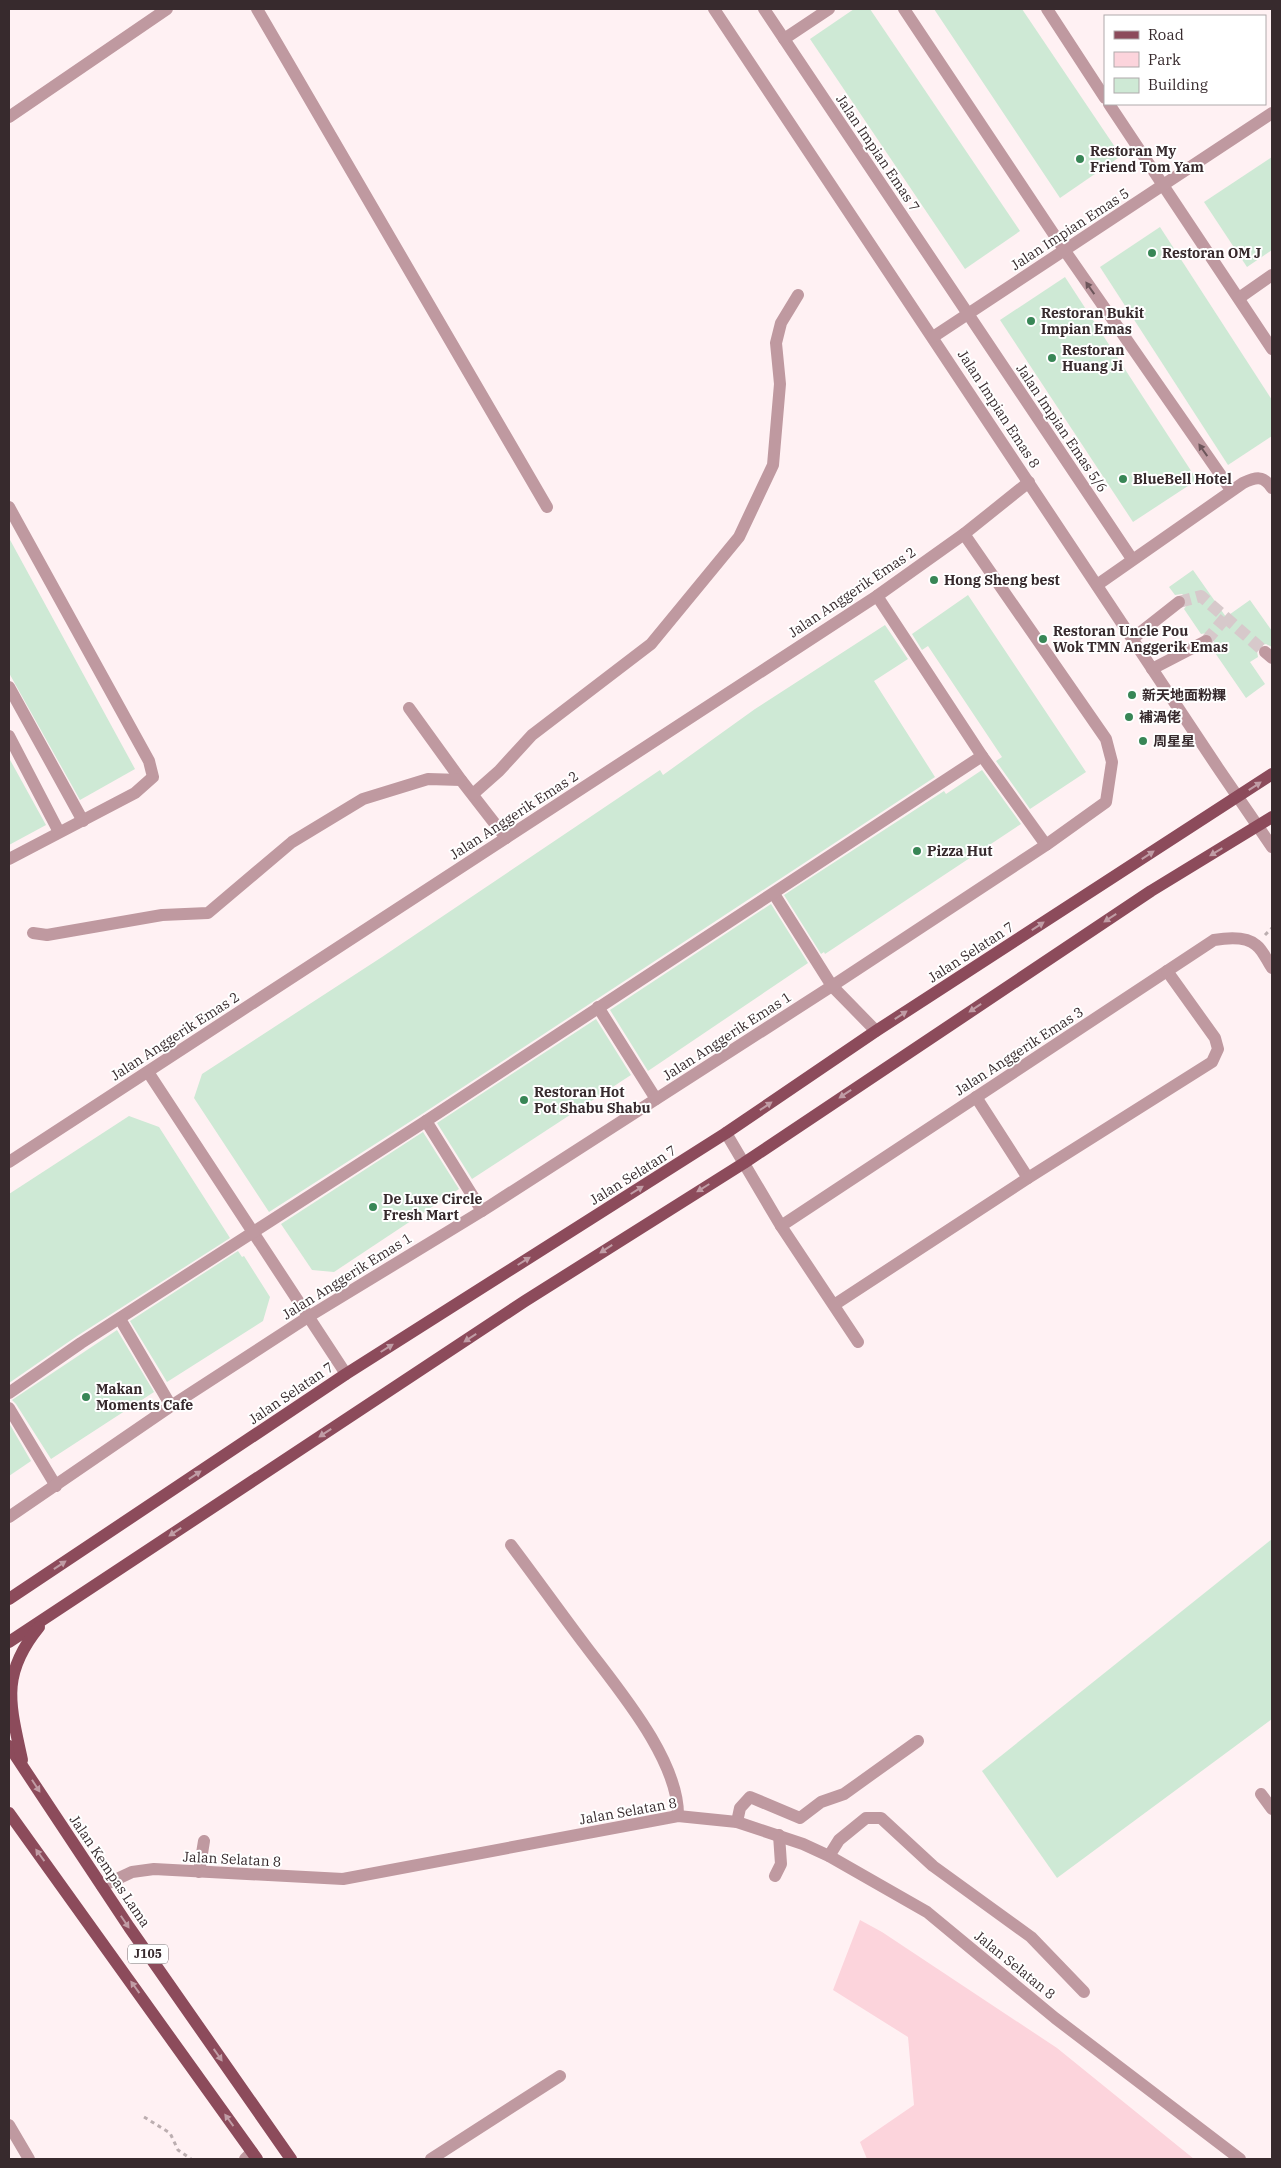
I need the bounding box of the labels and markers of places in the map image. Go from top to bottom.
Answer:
place label: Restoran My Friend Tom Yam [1090,142,1204,176]
marker: Restoran My Friend Tom Yam [1074,153,1086,165]
place label: Restoran OM J [1162,244,1261,262]
marker: Restoran OM J [1146,247,1158,259]
place label: Restoran Bukit Impian Emas [1041,304,1144,338]
marker: Restoran Bukit Impian Emas [1025,315,1037,327]
place label: Restoran Huang Ji [1062,341,1124,375]
marker: Restoran Huang Ji [1046,352,1058,364]
place label: BlueBell Hotel [1133,470,1232,488]
marker: BlueBell Hotel [1117,473,1129,485]
place label: Hong Sheng best [944,571,1060,589]
marker: Hong Sheng best [928,574,940,586]
place label: Restoran Uncle Pou Wok TMN Anggerik Emas [1053,622,1228,656]
marker: Restoran Uncle Pou Wok TMN Anggerik Emas [1037,633,1049,645]
place label: 新天地面粉粿 [1142,686,1226,704]
marker: 新天地面粉粿 [1126,689,1138,701]
place label: 補渦佬 [1139,708,1181,726]
marker: 補渦佬 [1123,711,1135,723]
place label: 周星星 [1153,732,1195,750]
marker: 周星星 [1137,735,1149,747]
place label: Pizza Hut [927,842,993,860]
marker: Pizza Hut [911,845,923,857]
place label: Restoran Hot Pot Shabu Shabu [534,1083,651,1117]
marker: Restoran Hot Pot Shabu Shabu [518,1094,530,1106]
place label: De Luxe Circle Fresh Mart [383,1190,483,1224]
marker: De Luxe Circle Fresh Mart [367,1201,379,1213]
place label: Makan Moments Cafe [96,1380,193,1414]
marker: Makan Moments Cafe [80,1391,92,1403]

